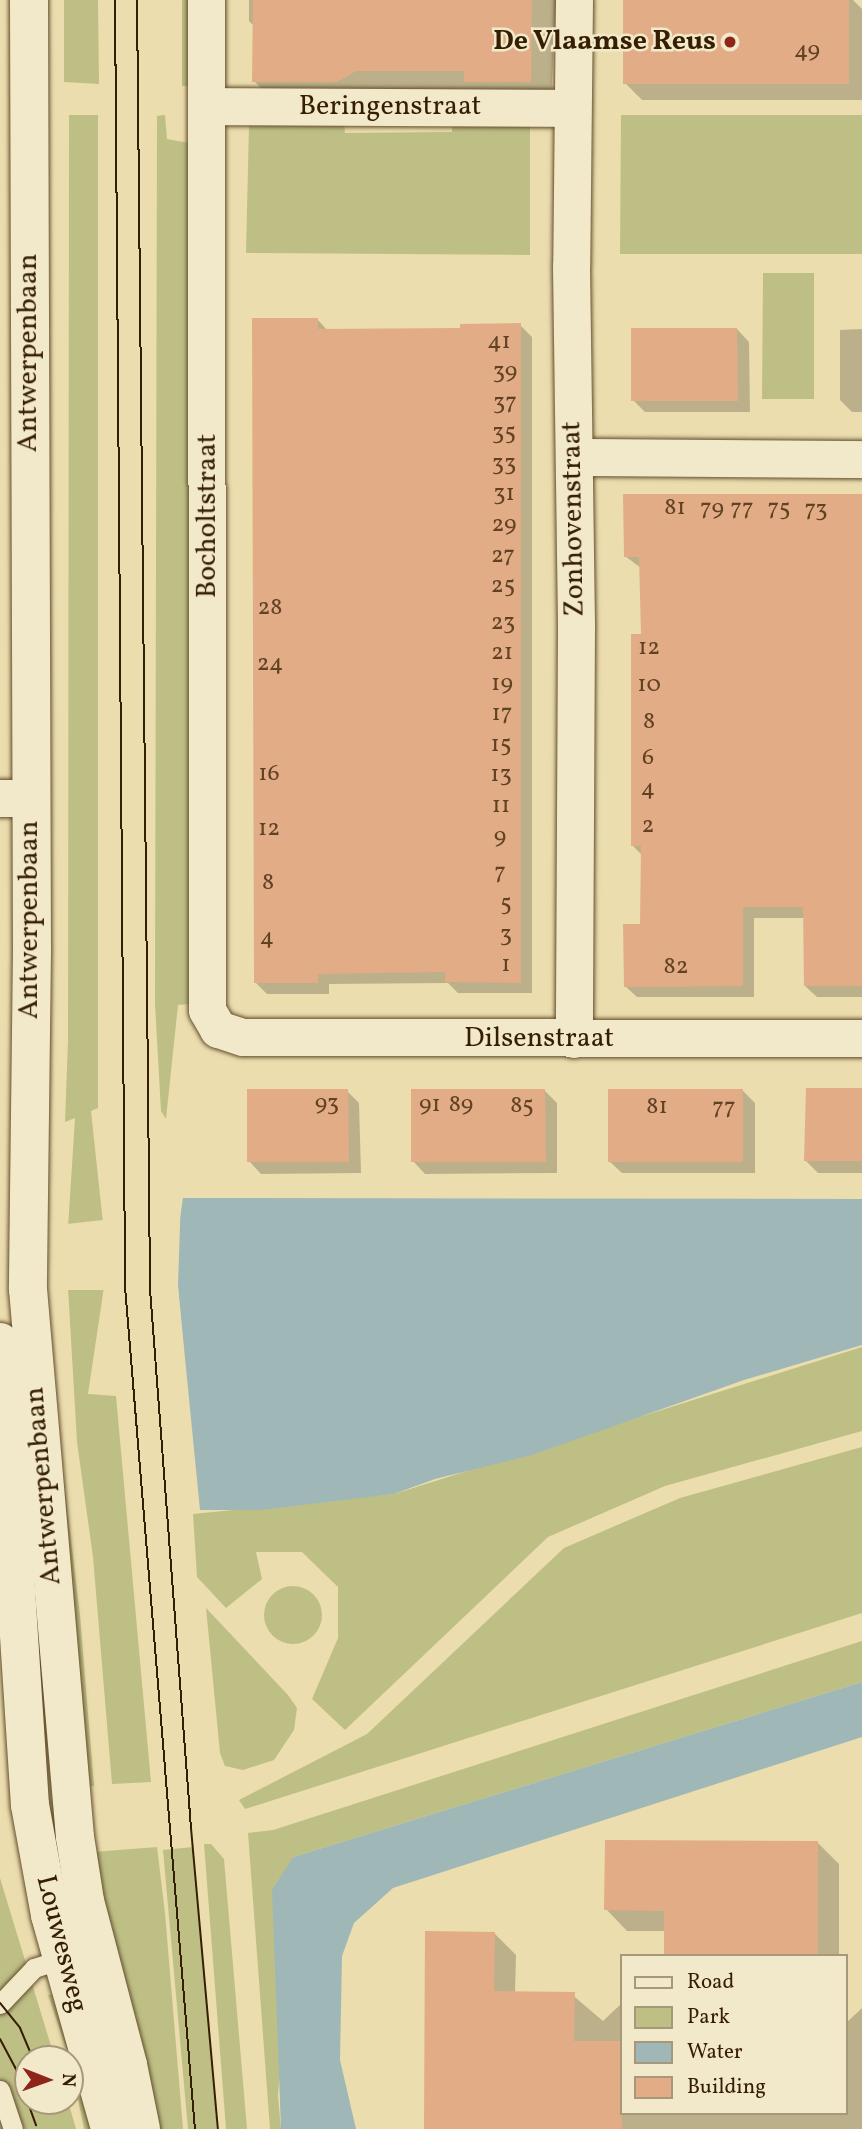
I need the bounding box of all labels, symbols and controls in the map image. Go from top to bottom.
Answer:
place label: De Vlaamse Reus [492,25,716,59]
marker: De Vlaamse Reus [722,34,738,50]
house number: 49 [794,38,820,66]
street label: Beringenstraat [299,90,481,124]
street label: Antwerpenbaan [12,254,46,452]
house number: 41 [487,329,511,357]
house number: 39 [493,359,517,387]
house number: 37 [493,390,517,418]
house number: 35 [492,420,516,448]
street label: Zonhovenstraat [555,421,593,617]
street label: Bocholtstraat [191,434,225,598]
house number: 33 [492,451,516,479]
house number: 31 [493,481,515,509]
house number: 81 [664,495,686,523]
house number: 79 [700,496,724,524]
house number: 77 [730,496,754,524]
house number: 75 [767,496,791,524]
house number: 73 [804,497,828,525]
house number: 29 [491,512,517,540]
house number: 27 [491,543,515,571]
house number: 25 [491,573,515,601]
house number: 28 [257,595,283,623]
house number: 23 [491,610,515,638]
house number: 12 [638,635,660,663]
house number: 21 [491,640,513,668]
house number: 24 [257,651,283,679]
house number: 19 [491,671,513,699]
house number: 10 [637,672,661,700]
house number: 17 [492,701,512,729]
house number: 8 [643,709,655,737]
house number: 15 [491,732,511,760]
house number: 6 [642,745,654,773]
house number: 16 [258,761,280,789]
house number: 13 [490,762,512,790]
house number: 4 [641,776,655,804]
house number: 11 [492,793,510,821]
house number: 2 [642,813,654,841]
house number: 12 [258,816,280,844]
street label: Antwerpenbaan [13,821,47,1019]
house number: 9 [494,824,506,852]
house number: 7 [494,860,506,888]
house number: 8 [262,870,274,898]
house number: 5 [500,891,512,919]
house number: 3 [500,922,512,950]
house number: 4 [260,925,274,953]
house number: 1 [501,952,511,980]
house number: 82 [663,954,689,982]
street label: Dilsenstraat [464,1022,614,1056]
house number: 93 [315,1091,339,1119]
house number: 91 [419,1092,441,1120]
house number: 89 [449,1092,473,1120]
house number: 85 [510,1093,534,1121]
house number: 81 [646,1094,668,1122]
house number: 77 [712,1095,736,1123]
street label: Antwerpenbaan [19,1386,69,1586]
street label: Louwesweg [28,1872,94,2016]
legend [620,1954,848,2115]
text: Road [687,1968,734,1997]
text: Park [687,2003,730,2032]
text: Water [687,2038,743,2067]
north arrow [14,2045,84,2115]
text: N [55,2073,81,2087]
text: Building [687,2073,766,2102]

